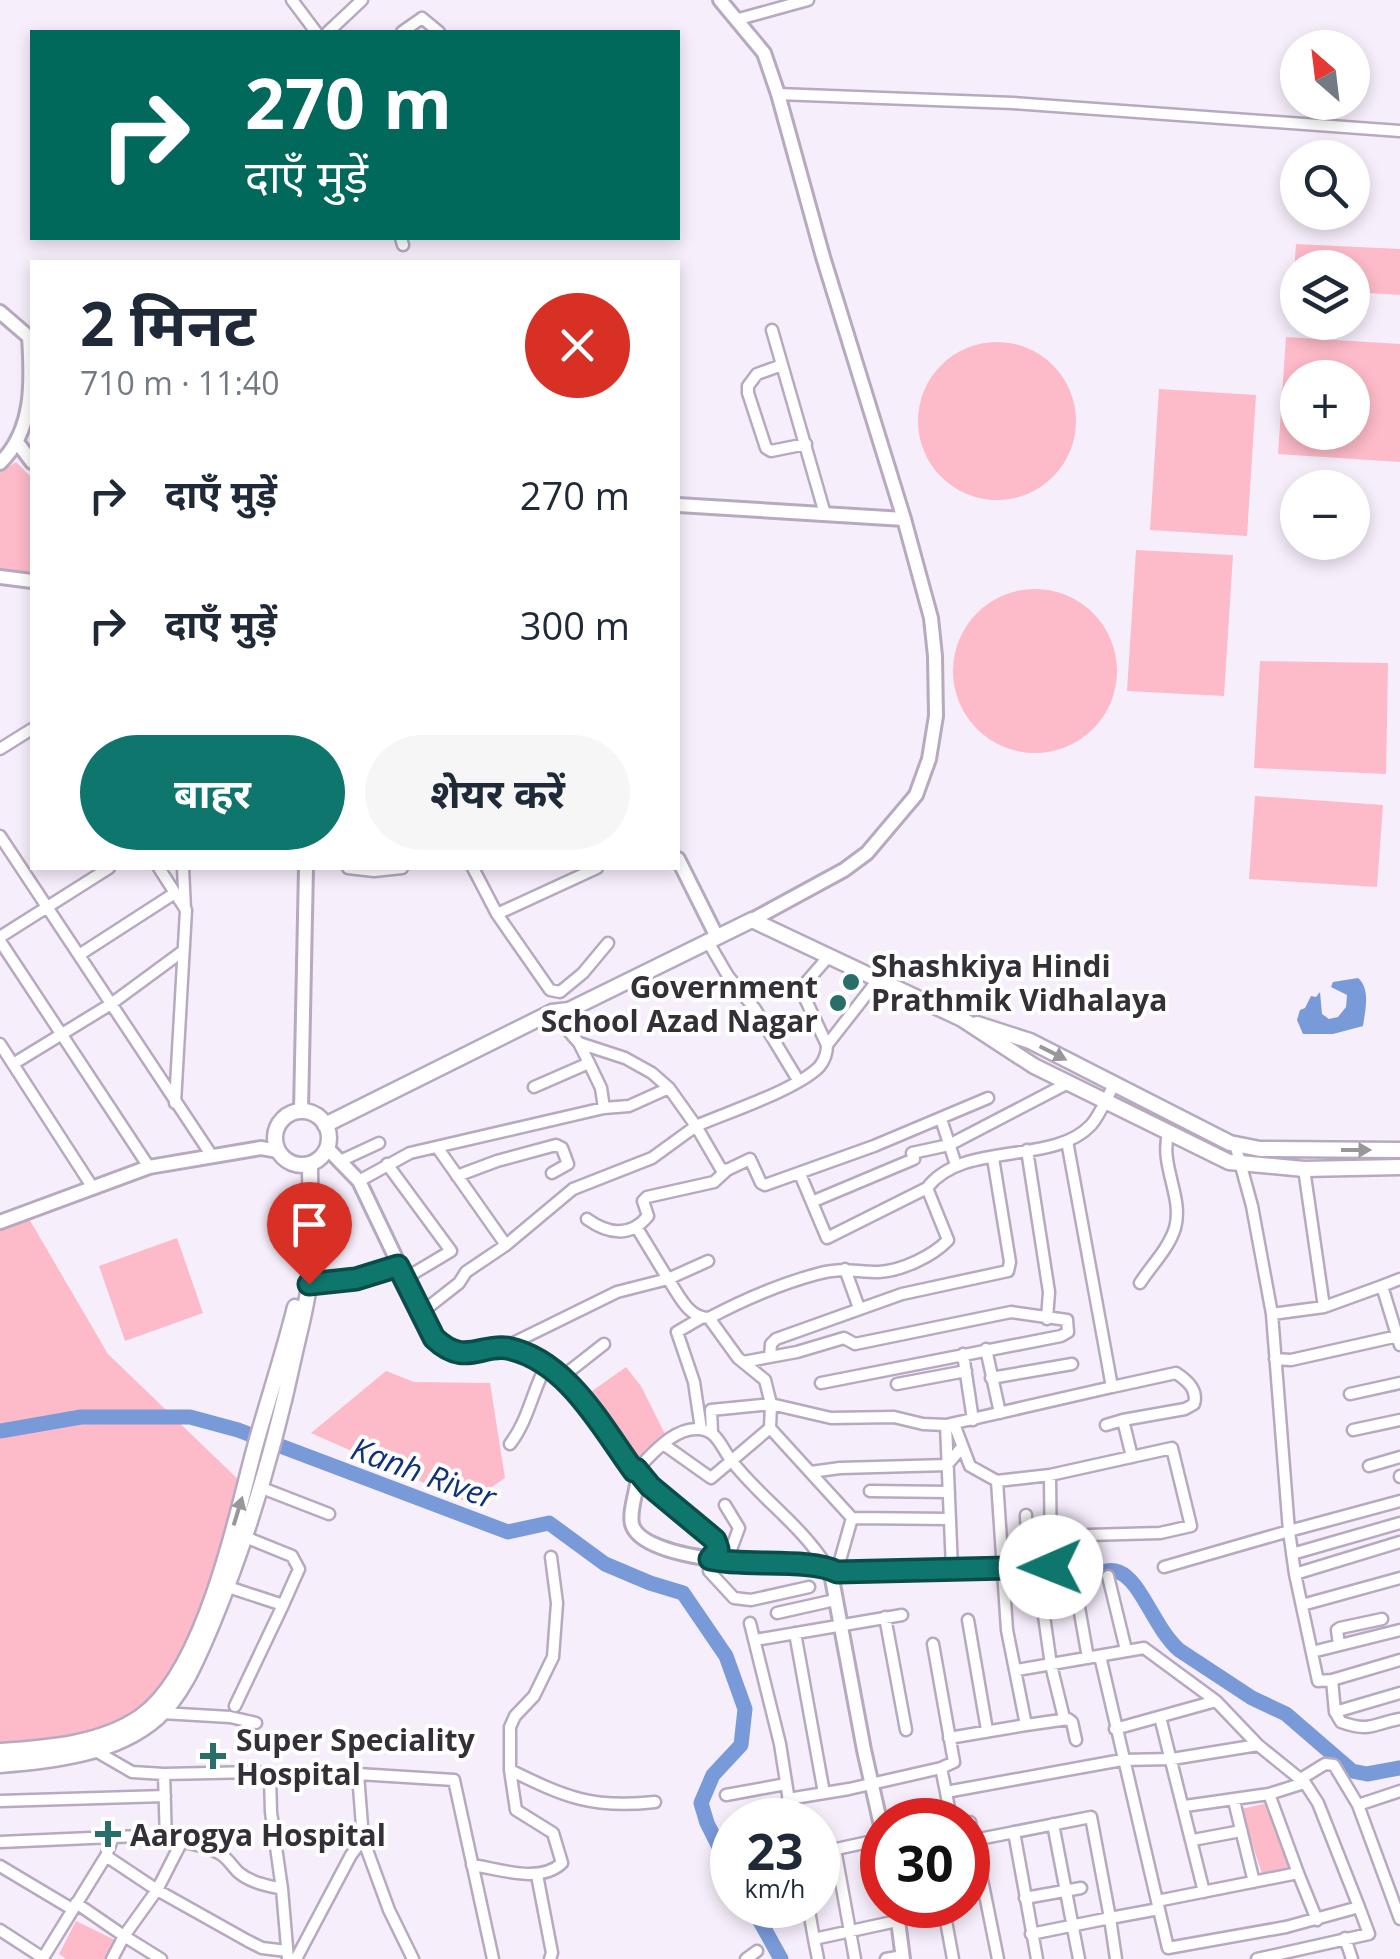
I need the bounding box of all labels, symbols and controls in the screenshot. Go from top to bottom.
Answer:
north arrow [1280,30,1370,120]
map controls [1280,30,1370,560]
text: 270 m [245,54,452,150]
icon: right [80,70,210,200]
button: search [1280,140,1370,230]
text: दाएँ मुड़ें [245,145,368,206]
button: layers [1280,250,1370,340]
text: 2 मिनट [80,282,256,364]
button: close [525,293,630,398]
button: + [1280,360,1370,450]
text: 710 m · 11:40 [80,361,279,404]
text: दाएँ मुड़ें [165,467,277,519]
icon: right [80,468,135,523]
text: 270 m [520,469,630,521]
button: − [1280,470,1370,560]
text: दाएँ मुड़ें [165,597,277,649]
icon: right [80,598,135,653]
text: 300 m [520,599,630,651]
button: बाहर [80,735,345,850]
button: शेयर करें [365,735,630,850]
place label: Shashkiya Hindi Prathmik Vidhalaya [871,945,1167,1020]
place label: Government School Azad Nagar [541,966,818,1041]
marker: Shashkiya Hindi Prathmik Vidhalaya [840,971,862,993]
marker: Government School Azad Nagar [827,992,849,1014]
one-way arrow [1038,1044,1067,1061]
one-way arrow [1340,1142,1372,1158]
pin [267,1182,352,1285]
icon: arrive [282,1197,337,1252]
water label: Kanh River [346,1426,504,1518]
one-way arrow [231,1495,246,1525]
position arrow [999,1515,1103,1619]
place label: Super Speciality Hospital [236,1719,476,1794]
marker: Super Speciality Hospital [200,1743,226,1769]
speed limit sign: 30 [860,1798,990,1928]
place label: Aarogya Hospital [130,1814,386,1855]
text: 23 [746,1817,804,1885]
marker: Aarogya Hospital [95,1821,121,1847]
text: km/h [745,1871,805,1905]

